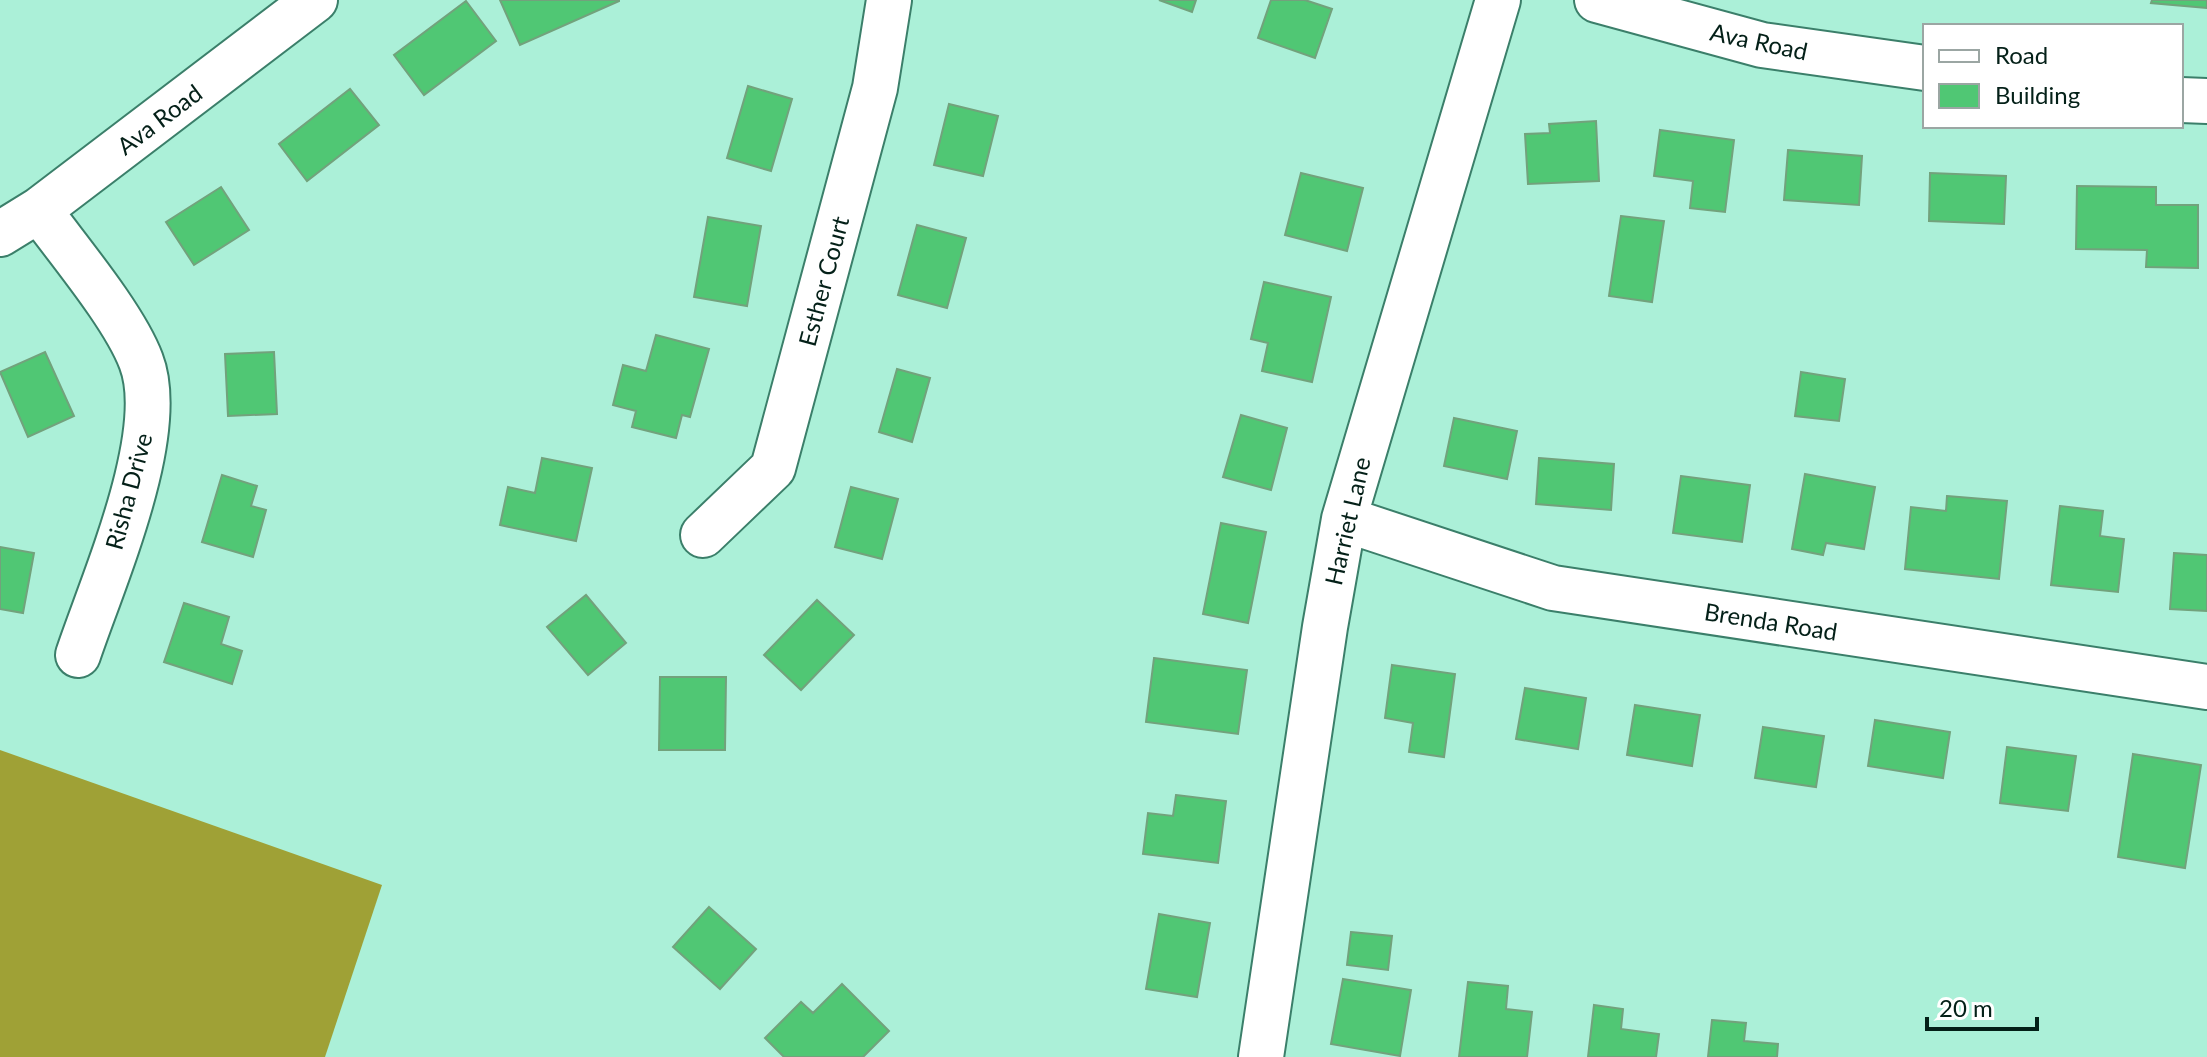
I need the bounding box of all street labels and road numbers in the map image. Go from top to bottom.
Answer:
street label: Ava Road [1708,17,1810,65]
street label: Ava Road [111,78,207,160]
street label: Esther Court [792,213,854,349]
street label: Risha Drive [99,429,157,553]
street label: Harriet Lane [1318,454,1376,588]
street label: Brenda Road [1702,596,1840,646]

